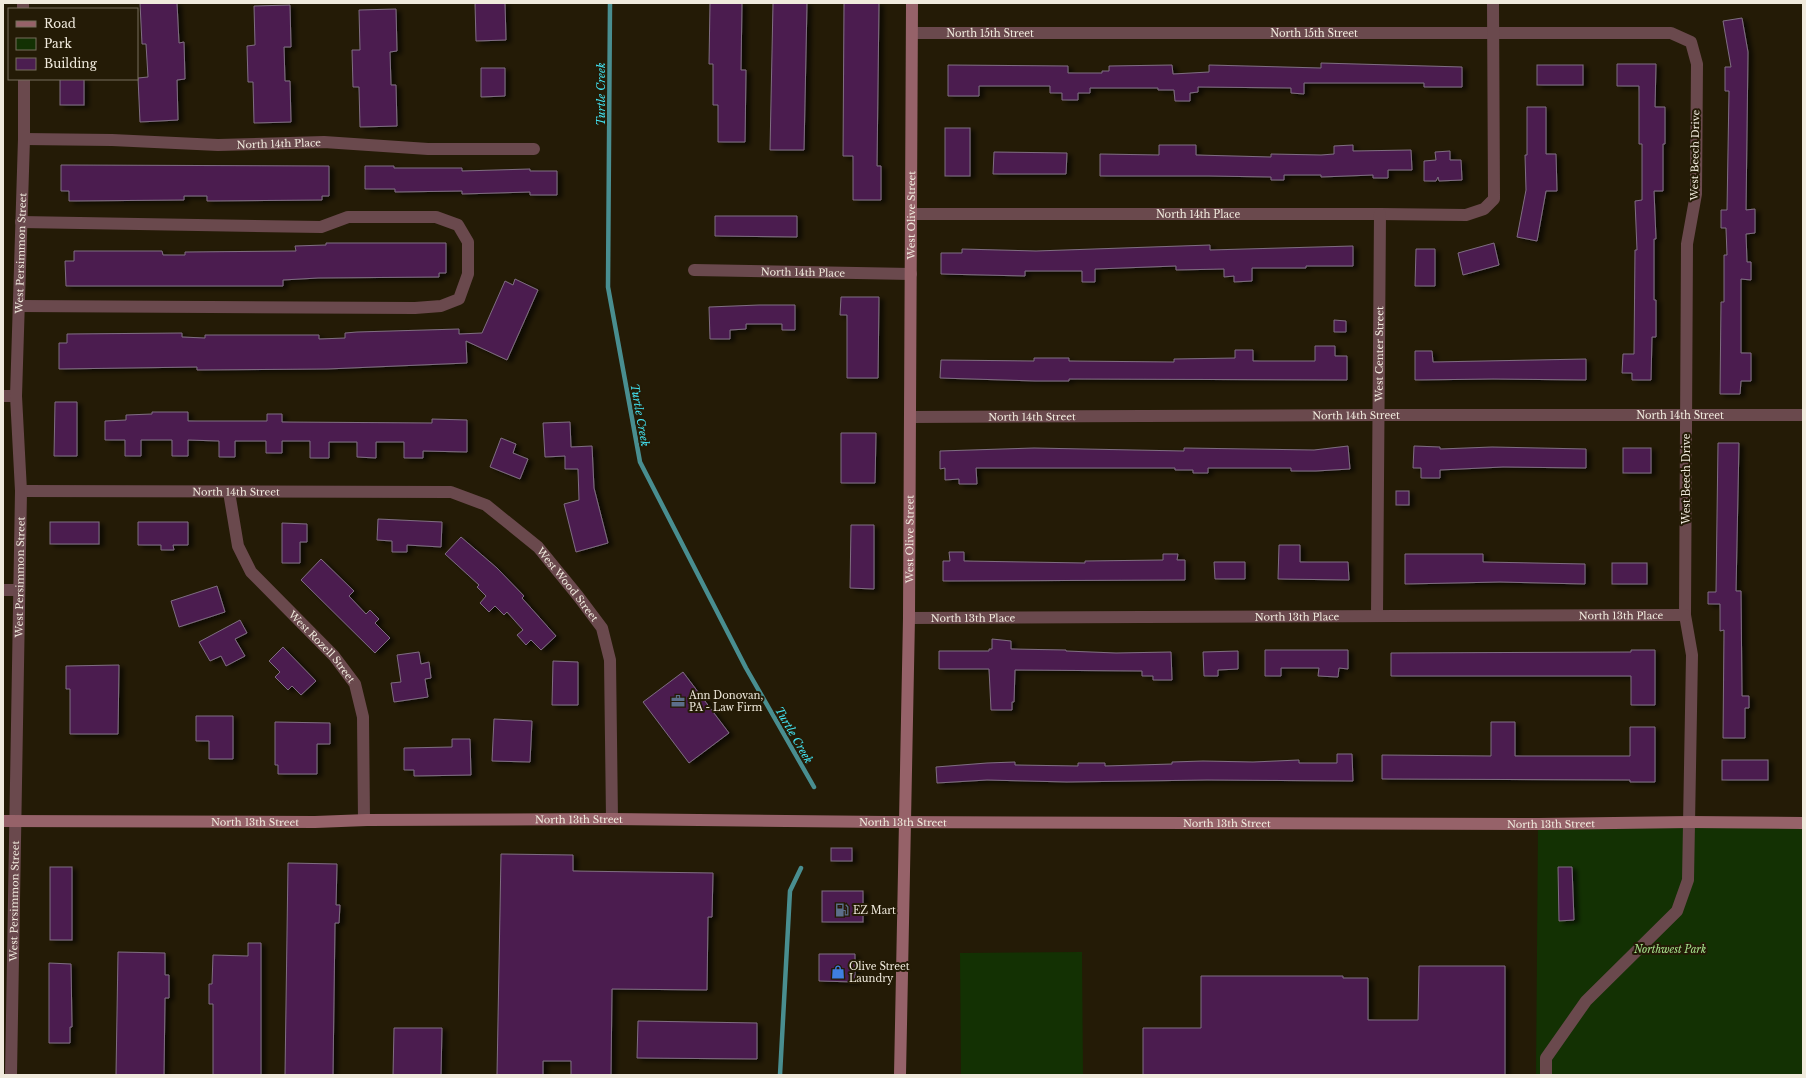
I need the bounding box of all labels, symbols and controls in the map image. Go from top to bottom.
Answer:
legend [8,8,138,80]
text: Road [44,16,76,31]
street label: North 15th Street [946,27,1034,40]
street label: North 15th Street [1270,27,1358,40]
text: Park [44,36,72,51]
text: Building [44,56,98,71]
water label: Turtle Creek [594,62,608,126]
street label: West Beech Drive [1688,109,1702,201]
street label: North 14th Place [237,136,321,151]
street label: West Olive Street [904,171,918,260]
street label: West Persimmon Street [12,192,29,315]
street label: North 14th Place [1156,208,1240,221]
street label: North 14th Place [761,265,845,279]
street label: West Center Street [1372,306,1386,403]
water label: Turtle Creek [628,383,652,448]
street label: North 14th Street [1312,408,1400,422]
street label: North 14th Street [1636,409,1724,422]
street label: North 14th Street [988,410,1076,423]
street label: West Beech Drive [1680,433,1693,525]
street label: North 14th Street [192,485,280,498]
street label: West Olive Street [903,495,916,584]
street label: West Persimmon Street [12,516,27,639]
street label: West Wood Street [534,544,601,624]
street label: West Rozell Street [286,607,358,685]
street label: North 13th Place [1579,609,1664,622]
street label: North 13th Place [1255,610,1340,623]
street label: North 13th Place [931,611,1016,624]
place label: Ann Donovan, PA - Law Firm [688,689,763,714]
office icon: Ann Donovan, PA - Law Firm [670,693,686,709]
water label: Turtle Creek [772,704,816,766]
street label: North 13th Street [535,812,623,826]
street label: North 13th Street [211,815,299,828]
street label: North 13th Street [859,815,947,829]
street label: North 13th Street [1183,816,1271,830]
street label: North 13th Street [1507,817,1595,831]
street label: West Persimmon Street [6,840,22,963]
fuel station icon: EZ Mart [834,902,850,918]
place label: EZ Mart [853,904,896,917]
park label: Northwest Park [1633,943,1706,956]
place label: Olive Street Laundry [849,960,910,985]
shop icon: Olive Street Laundry [830,964,846,980]

